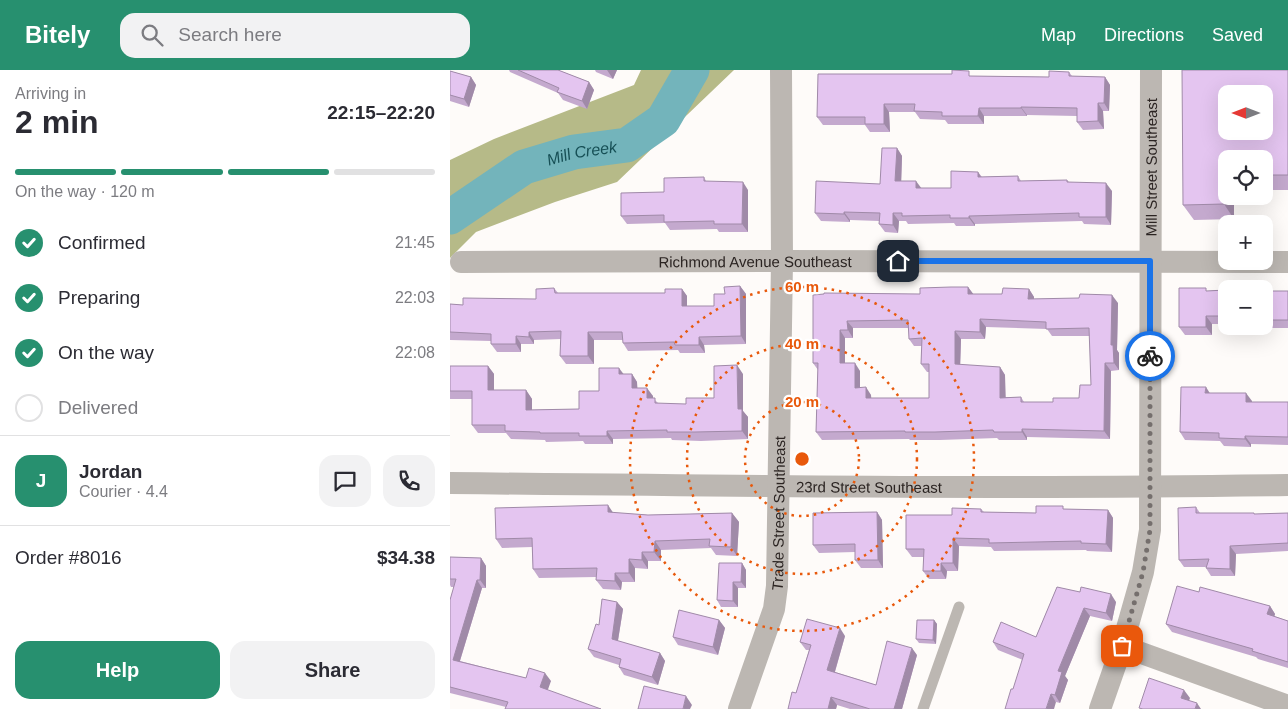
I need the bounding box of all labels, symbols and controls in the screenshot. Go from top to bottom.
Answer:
search box [120,13,470,58]
text: Bitely [25,21,90,48]
icon: search [138,21,166,49]
text: Search here [178,24,282,45]
text: Map [1041,25,1076,45]
text: Directions [1104,25,1184,45]
text: Saved [1212,25,1263,45]
text: Arriving in [15,85,86,102]
north arrow [1218,85,1272,140]
map controls [1218,85,1273,335]
street label: Mill Street Southeast [1142,97,1159,237]
text: 22:15–22:20 [327,102,435,123]
text: 2 min [15,104,99,140]
water label: Mill Creek [545,138,619,168]
button: locate [1218,150,1273,205]
text: On the way · 120 m [15,183,155,200]
button: + [1218,215,1273,270]
icon: check [15,229,43,257]
text: Confirmed [58,232,146,253]
text: 21:45 [395,234,435,251]
pin [877,240,919,282]
icon: home [884,247,912,275]
street label: Richmond Avenue Southeast [658,252,852,270]
text: 60 m [785,278,819,295]
button: − [1218,280,1273,335]
icon: check [15,284,43,312]
text: Preparing [58,287,140,308]
text: 22:03 [395,289,435,306]
courier [1125,331,1175,381]
text: 40 m [785,335,819,352]
icon: check [15,339,43,367]
text: On the way [58,342,154,363]
icon: bike [1136,342,1164,370]
text: 22:08 [395,344,435,361]
text: 20 m [785,393,819,410]
text: Delivered [58,397,138,418]
street label: Trade Street Southeast [768,435,788,592]
centre of rings [793,450,811,468]
button: chat [319,455,371,507]
button: phone [383,455,435,507]
text: Jordan [79,461,142,482]
text: J [36,470,46,491]
street label: 23rd Street Southeast [796,478,943,495]
text: Courier · 4.4 [79,483,168,500]
text: Order #8016 [15,547,122,568]
text: $34.38 [377,547,435,568]
pin [1101,625,1143,667]
icon: bag [1108,632,1136,660]
button: Help [15,641,220,699]
button: Share [230,641,435,699]

